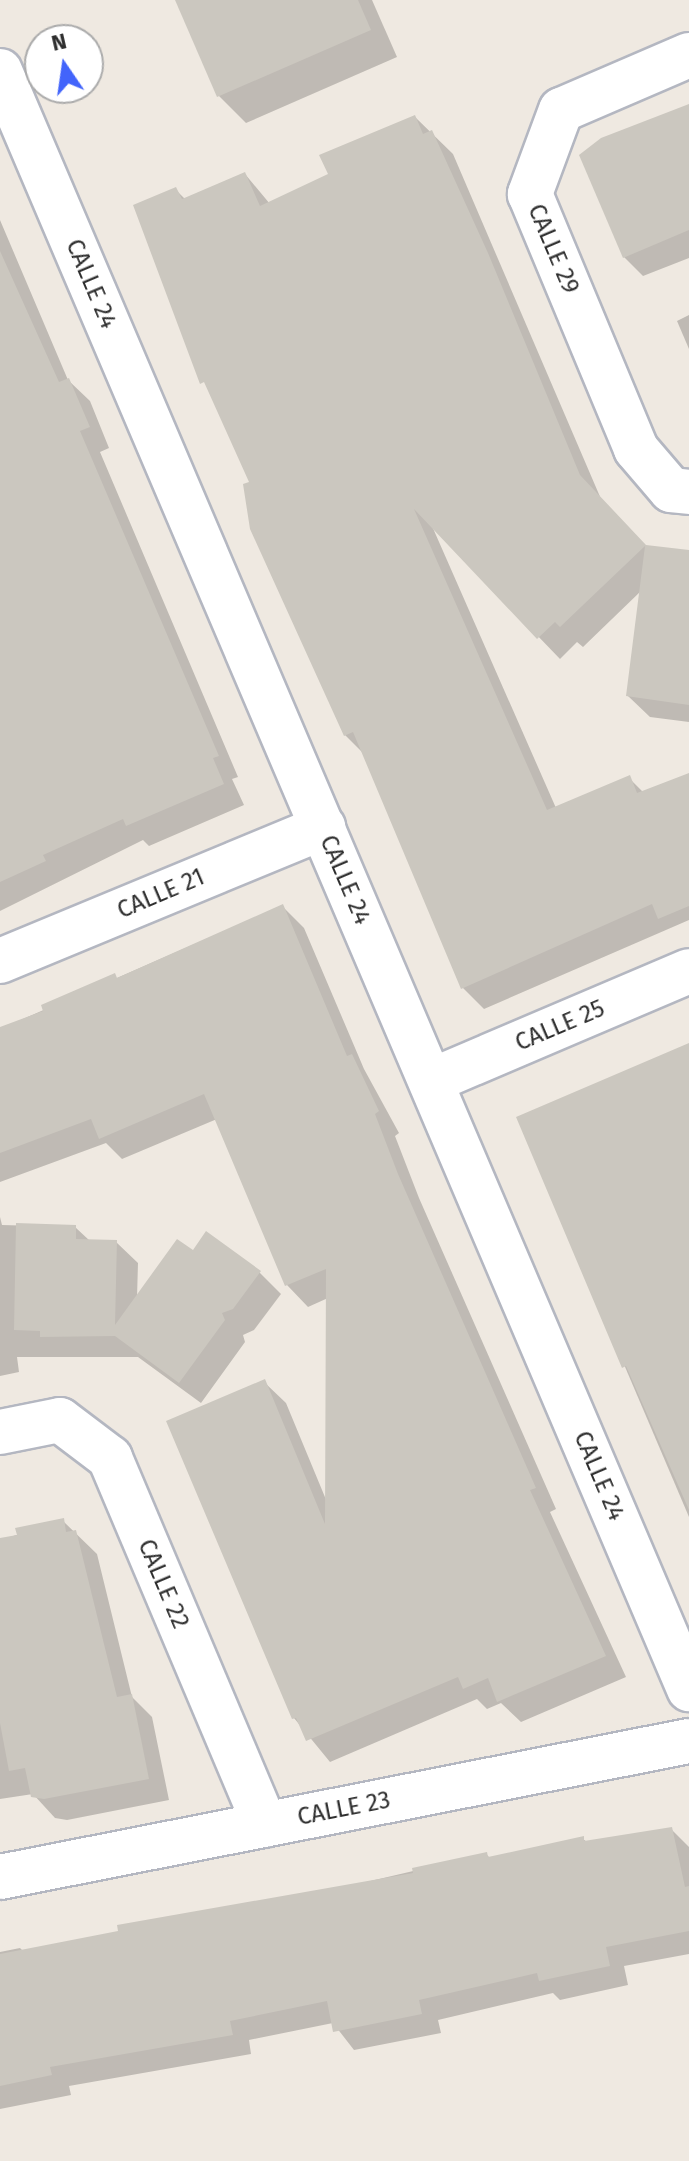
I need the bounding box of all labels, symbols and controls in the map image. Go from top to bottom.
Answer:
north arrow [24,24,104,104]
text: N [49,27,69,57]
street label: CALLE 29 [521,200,585,298]
street label: CALLE 24 [59,235,123,333]
street label: CALLE 24 [313,831,377,929]
street label: CALLE 21 [113,863,209,925]
street label: CALLE 25 [511,994,609,1058]
street label: CALLE 24 [567,1427,631,1525]
street label: CALLE 22 [131,1535,195,1633]
street label: CALLE 23 [295,1786,393,1832]

